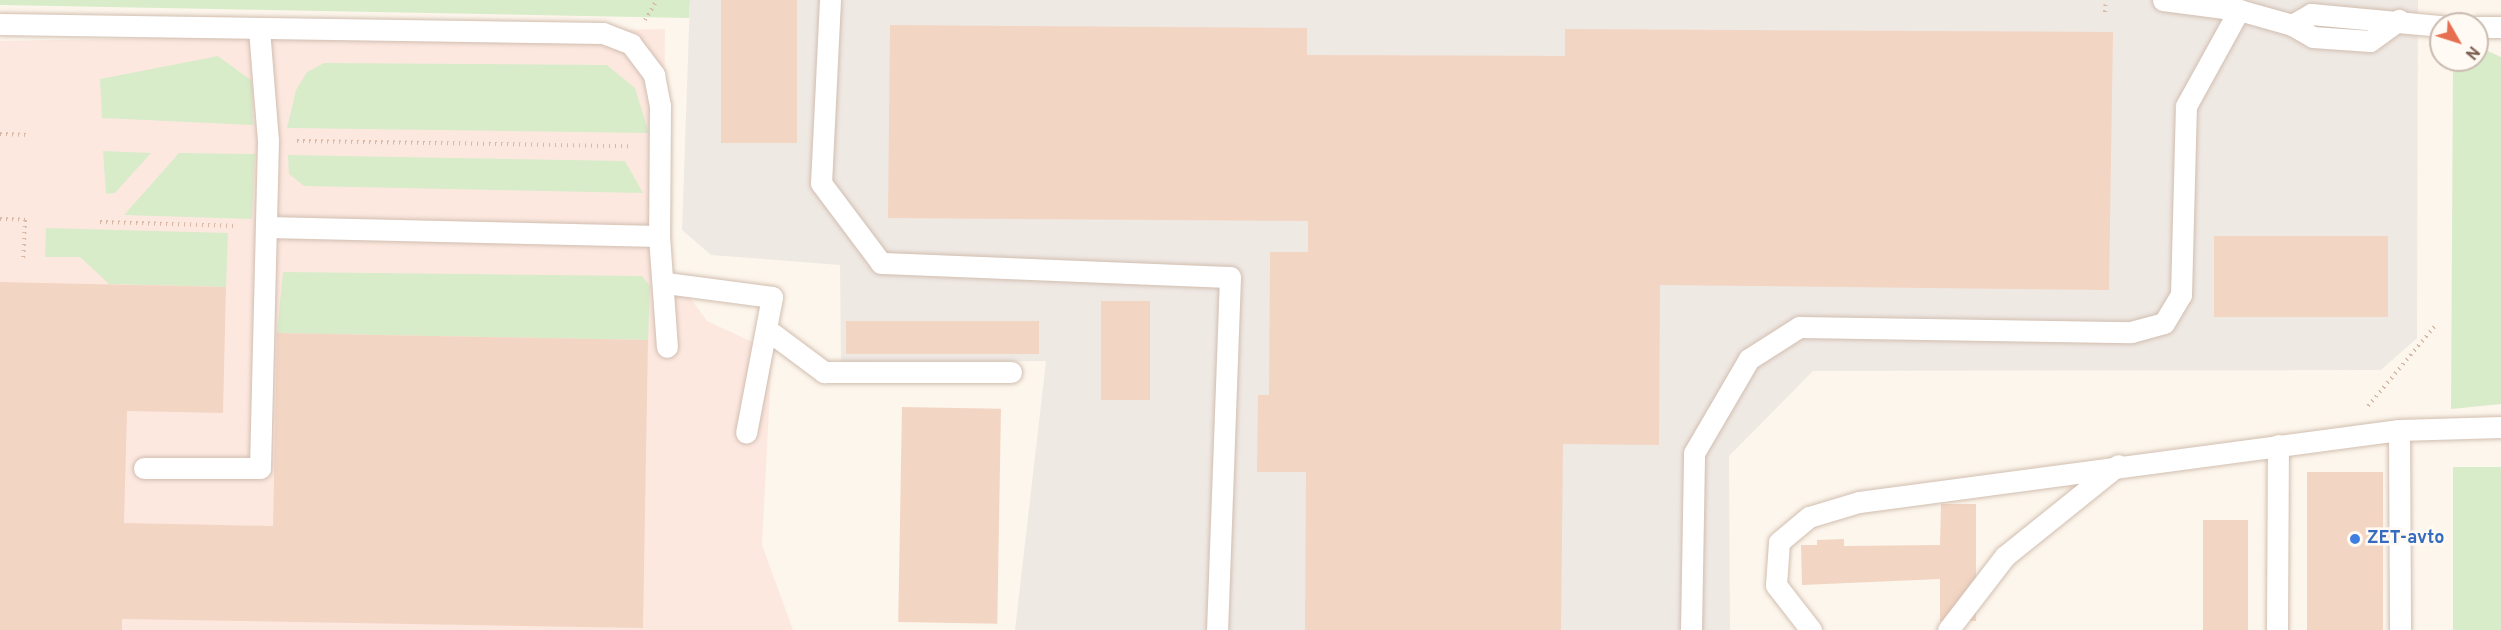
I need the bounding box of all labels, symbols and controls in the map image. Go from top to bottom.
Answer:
north arrow [2429,12,2489,72]
text: N [2460,41,2483,63]
place label: ZET-avto [2367,528,2444,550]
marker: ZET-avto [2348,532,2362,546]

